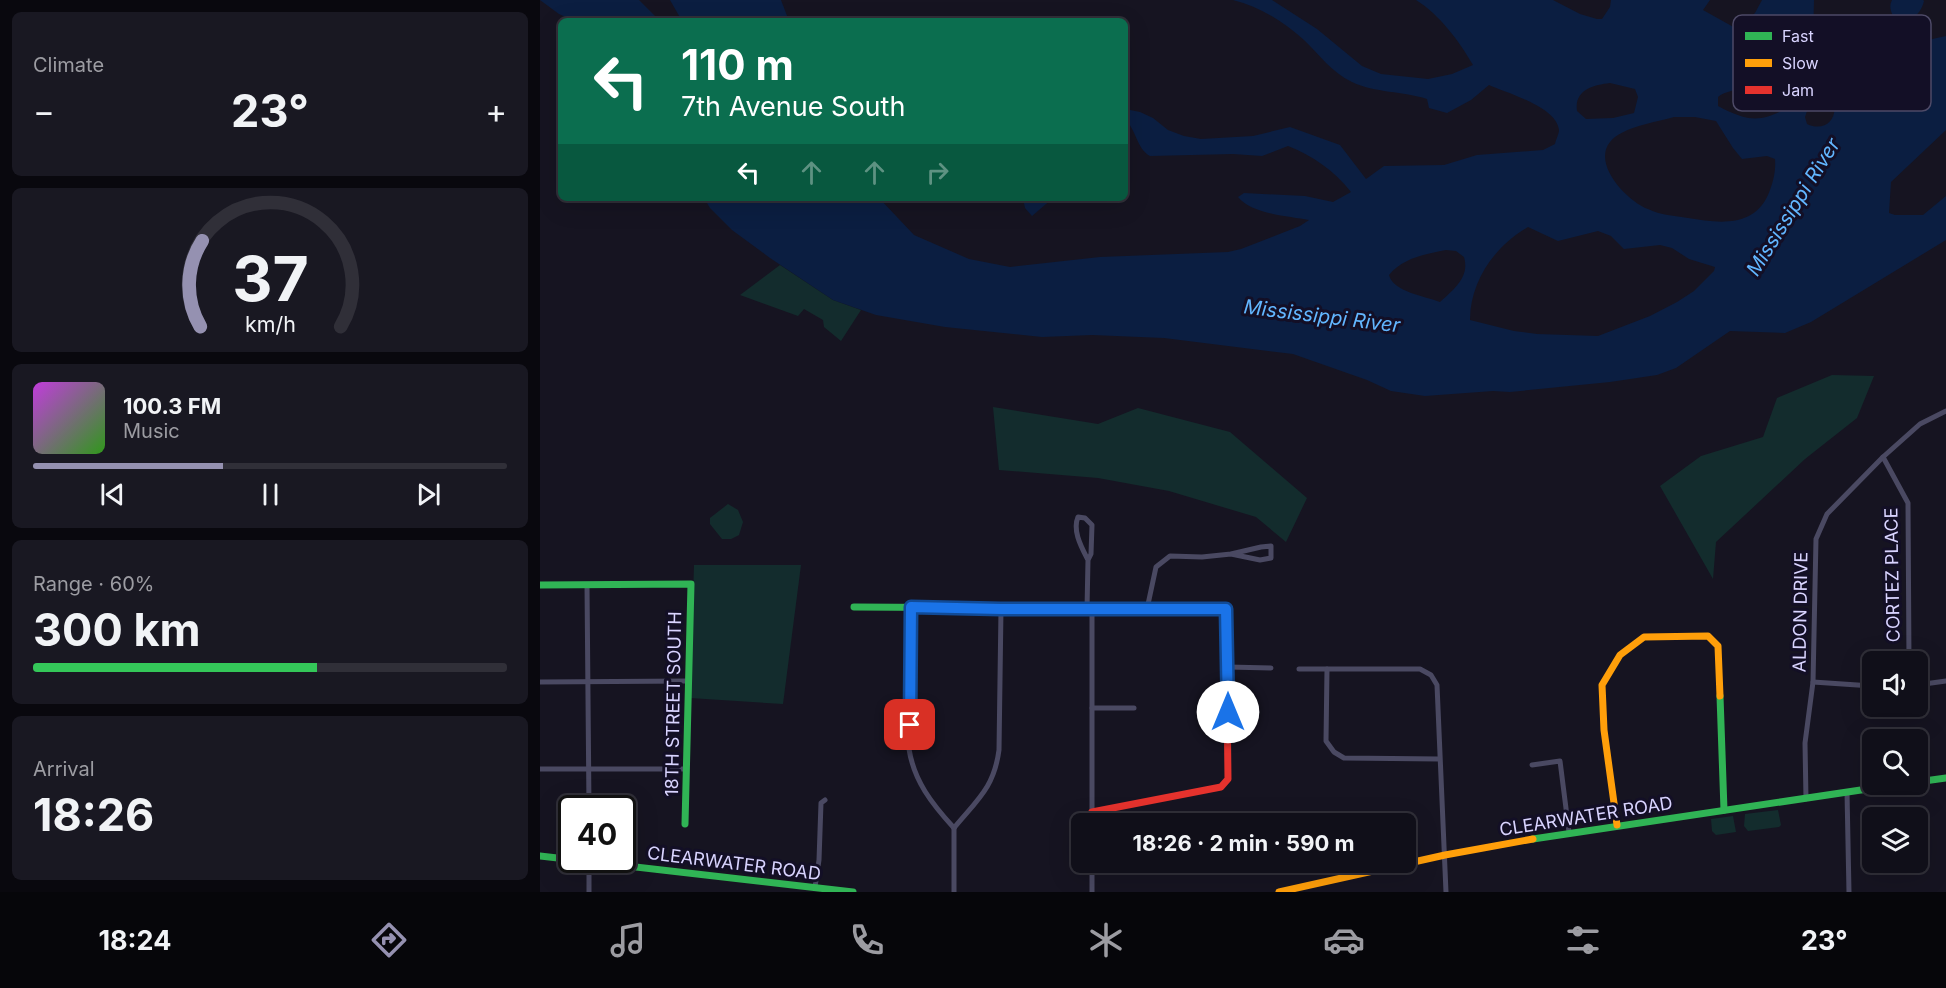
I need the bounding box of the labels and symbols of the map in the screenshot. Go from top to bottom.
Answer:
legend [1733,15,1931,111]
text: Fast [1782,26,1814,46]
text: Slow [1782,53,1819,73]
text: Jam [1782,80,1814,100]
water label: Mississippi River [1741,133,1845,280]
water label: Mississippi River [1242,294,1402,338]
street label: CORTEZ PLACE [1880,507,1904,643]
street label: ALDON DRIVE [1788,552,1812,672]
street label: 18TH STREET SOUTH [661,611,685,797]
position arrow [1196,680,1260,744]
pin [884,699,935,750]
street label: CLEARWATER ROAD [1498,792,1674,840]
speed limit sign: 40 [558,795,636,873]
street label: CLEARWATER ROAD [646,842,822,884]

